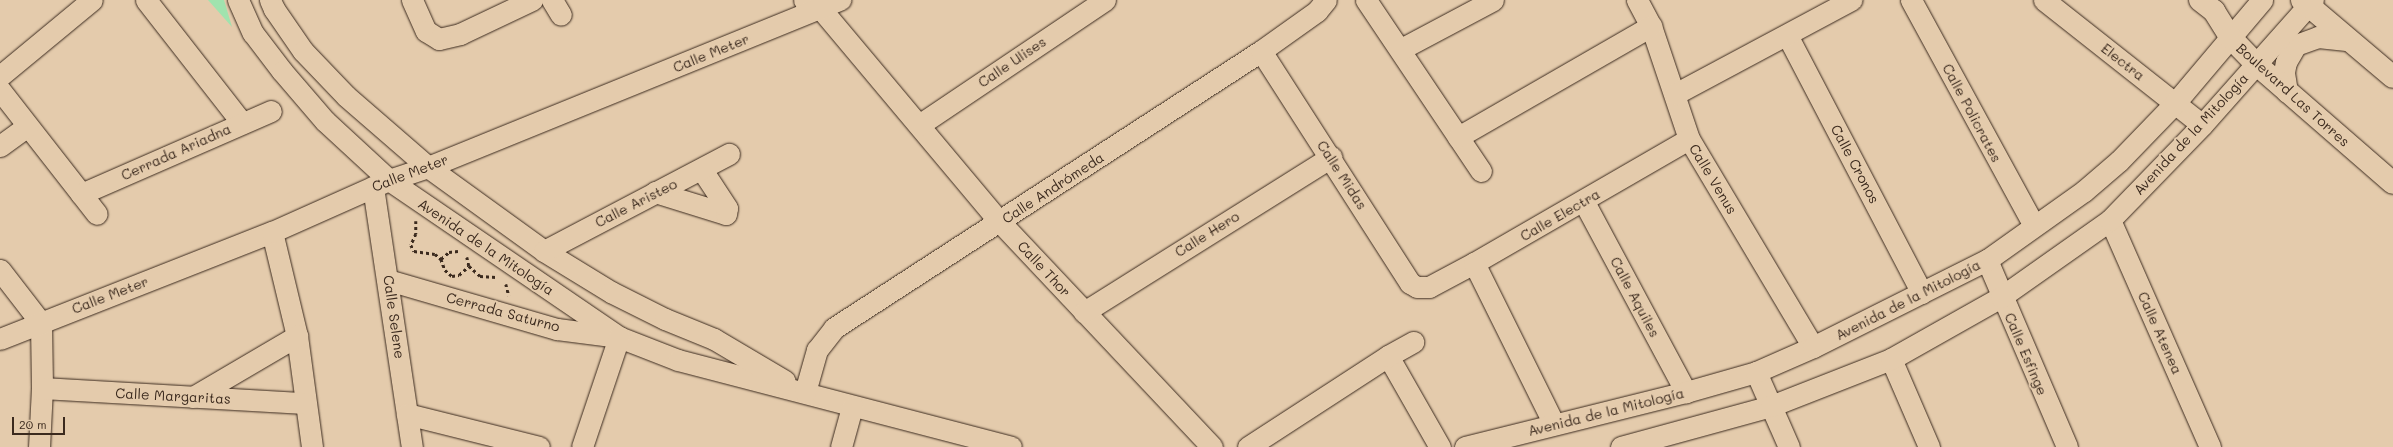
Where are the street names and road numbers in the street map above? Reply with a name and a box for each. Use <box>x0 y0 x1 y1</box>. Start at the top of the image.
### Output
street label: Calle Meter <box>671 30 751 76</box>
street label: Calle Ulises <box>975 33 1049 91</box>
street label: Electra <box>2098 40 2148 84</box>
street label: Boulevard Las Torres <box>2233 40 2353 150</box>
street label: Calle Policrates <box>1939 61 2005 165</box>
street label: Avenida de la Mitología <box>2130 70 2252 198</box>
street label: Cerrada Ariadna <box>118 120 234 184</box>
street label: Calle Cronos <box>1827 122 1883 206</box>
street label: Calle Midas <box>1314 137 1370 213</box>
street label: Calle Venus <box>1686 141 1740 217</box>
street label: Calle Andrómeda <box>999 149 1107 227</box>
street label: Calle Meter <box>369 151 451 195</box>
street label: Calle Aristeo <box>592 175 680 231</box>
street label: Calle Electra <box>1517 185 1603 245</box>
street label: Avenida de la Mitología <box>415 195 557 299</box>
street label: Calle Hero <box>1172 208 1242 260</box>
street label: Calle Thor <box>1014 238 1074 300</box>
street label: Calle Aquiles <box>1607 254 1663 340</box>
street label: Avenida de la Mitología <box>1833 256 1983 344</box>
street label: Calle Meter <box>69 273 151 317</box>
street label: Calle Selene <box>380 274 408 360</box>
street label: Cerrada Saturno <box>444 289 562 335</box>
street label: Calle Atenea <box>2134 289 2186 377</box>
street label: Calle Esfinge <box>2001 310 2051 398</box>
street label: Avenida de la Mitología <box>1526 384 1686 440</box>
street label: Calle Margaritas <box>115 385 231 407</box>

